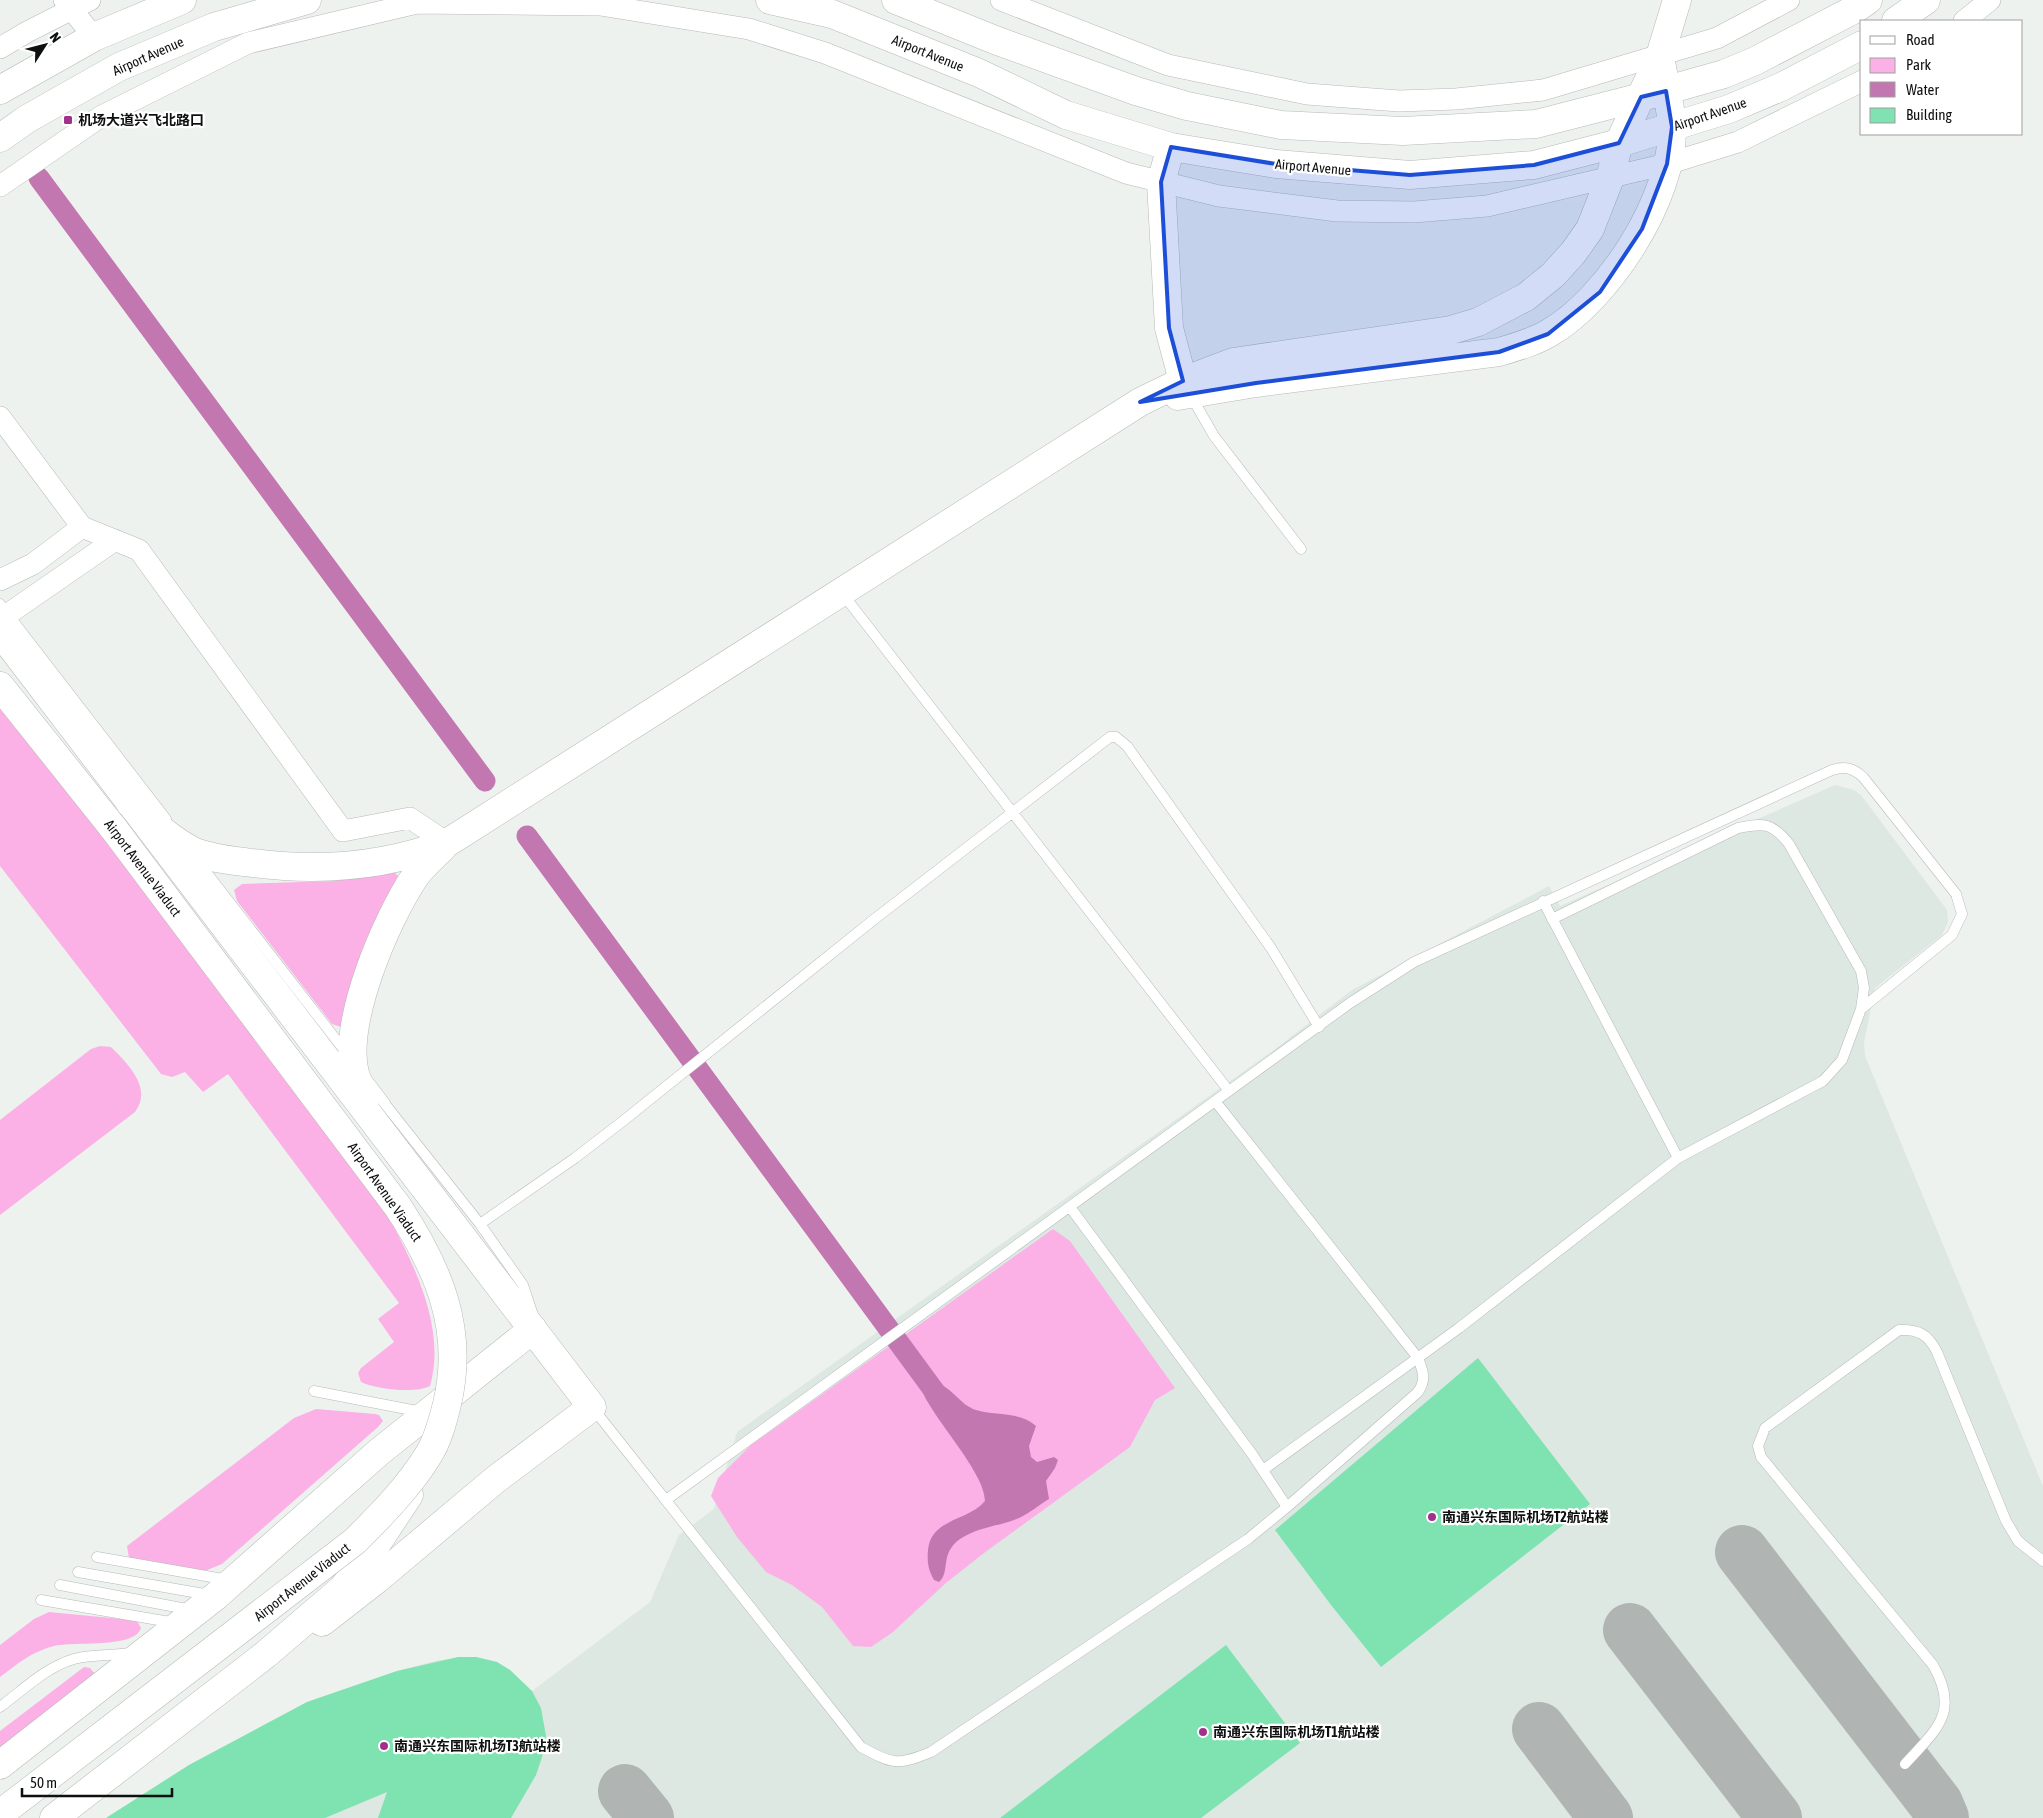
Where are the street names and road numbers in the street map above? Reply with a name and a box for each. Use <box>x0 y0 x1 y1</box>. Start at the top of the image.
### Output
street label: Airport Avenue <box>890 31 966 75</box>
street label: Airport Avenue <box>110 33 186 79</box>
street label: Airport Avenue <box>1671 94 1749 134</box>
street label: Airport Avenue <box>1274 156 1352 178</box>
street label: Airport Avenue Viaduct <box>101 816 185 920</box>
street label: Airport Avenue Viaduct <box>345 1139 425 1245</box>
street label: Airport Avenue Viaduct <box>251 1540 353 1624</box>

